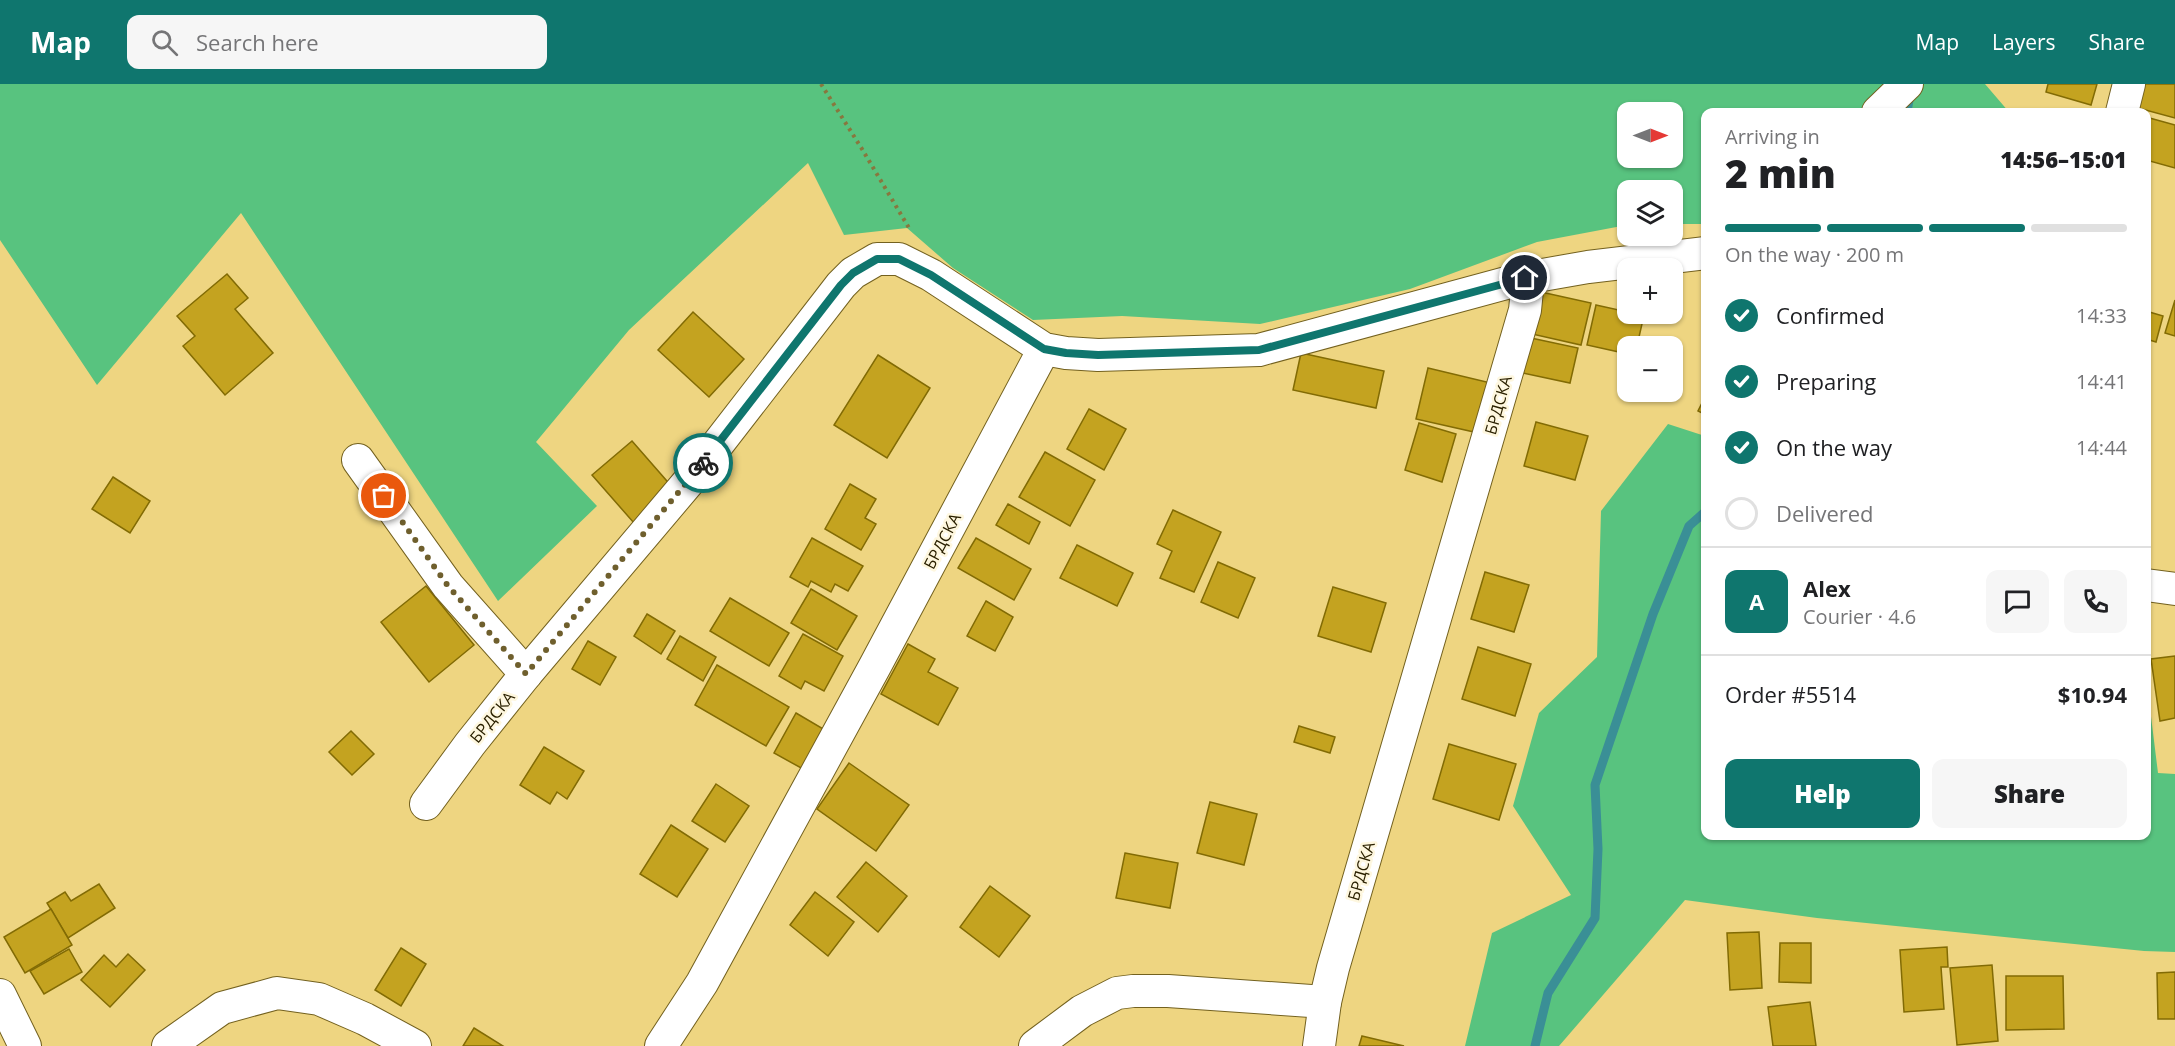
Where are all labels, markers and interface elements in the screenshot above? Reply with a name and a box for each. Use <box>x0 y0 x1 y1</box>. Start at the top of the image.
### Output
search box <box>127 15 547 69</box>
text: Map <box>30 23 91 61</box>
icon: search <box>148 26 181 59</box>
text: Search here <box>196 27 319 57</box>
text: Map <box>1916 28 1959 56</box>
text: Layers <box>1992 28 2056 56</box>
text: Share <box>2089 28 2145 56</box>
north arrow <box>1617 102 1683 168</box>
map controls <box>1617 102 1683 402</box>
text: Arriving in <box>1725 123 1820 150</box>
text: 14:56–15:01 <box>2000 144 2127 174</box>
text: 2 min <box>1725 146 1836 199</box>
button: layers <box>1617 180 1683 246</box>
text: On the way · 200 m <box>1725 241 1904 268</box>
pin <box>1499 252 1550 303</box>
button: + <box>1617 258 1683 324</box>
icon: home <box>1508 261 1541 294</box>
icon: check <box>1725 299 1758 332</box>
text: Confirmed <box>1776 300 1885 330</box>
text: 14:33 <box>2076 302 2127 329</box>
button: − <box>1617 336 1683 402</box>
icon: check <box>1725 365 1758 398</box>
text: Preparing <box>1776 366 1876 396</box>
text: 14:41 <box>2076 368 2127 395</box>
street label: БРДСКА <box>1479 372 1517 437</box>
icon: check <box>1725 431 1758 464</box>
text: On the way <box>1776 432 1892 462</box>
courier <box>673 433 733 493</box>
text: 14:44 <box>2076 434 2127 461</box>
icon: bike <box>687 447 720 480</box>
pin <box>358 470 409 521</box>
icon: bag <box>367 479 400 512</box>
text: Delivered <box>1776 498 1874 528</box>
street label: БРДСКА <box>918 508 966 573</box>
button: chat <box>1986 570 2049 633</box>
button: phone <box>2064 570 2127 633</box>
text: Alex <box>1803 573 1851 603</box>
text: A <box>1749 586 1764 616</box>
text: Courier · 4.6 <box>1803 603 1916 630</box>
text: Order #5514 <box>1725 679 1856 709</box>
text: $10.94 <box>2058 679 2127 709</box>
street label: БРДСКА <box>464 686 520 747</box>
button: Help <box>1725 759 1920 828</box>
button: Share <box>1932 759 2127 828</box>
street label: БРДСКА <box>1342 838 1380 903</box>

